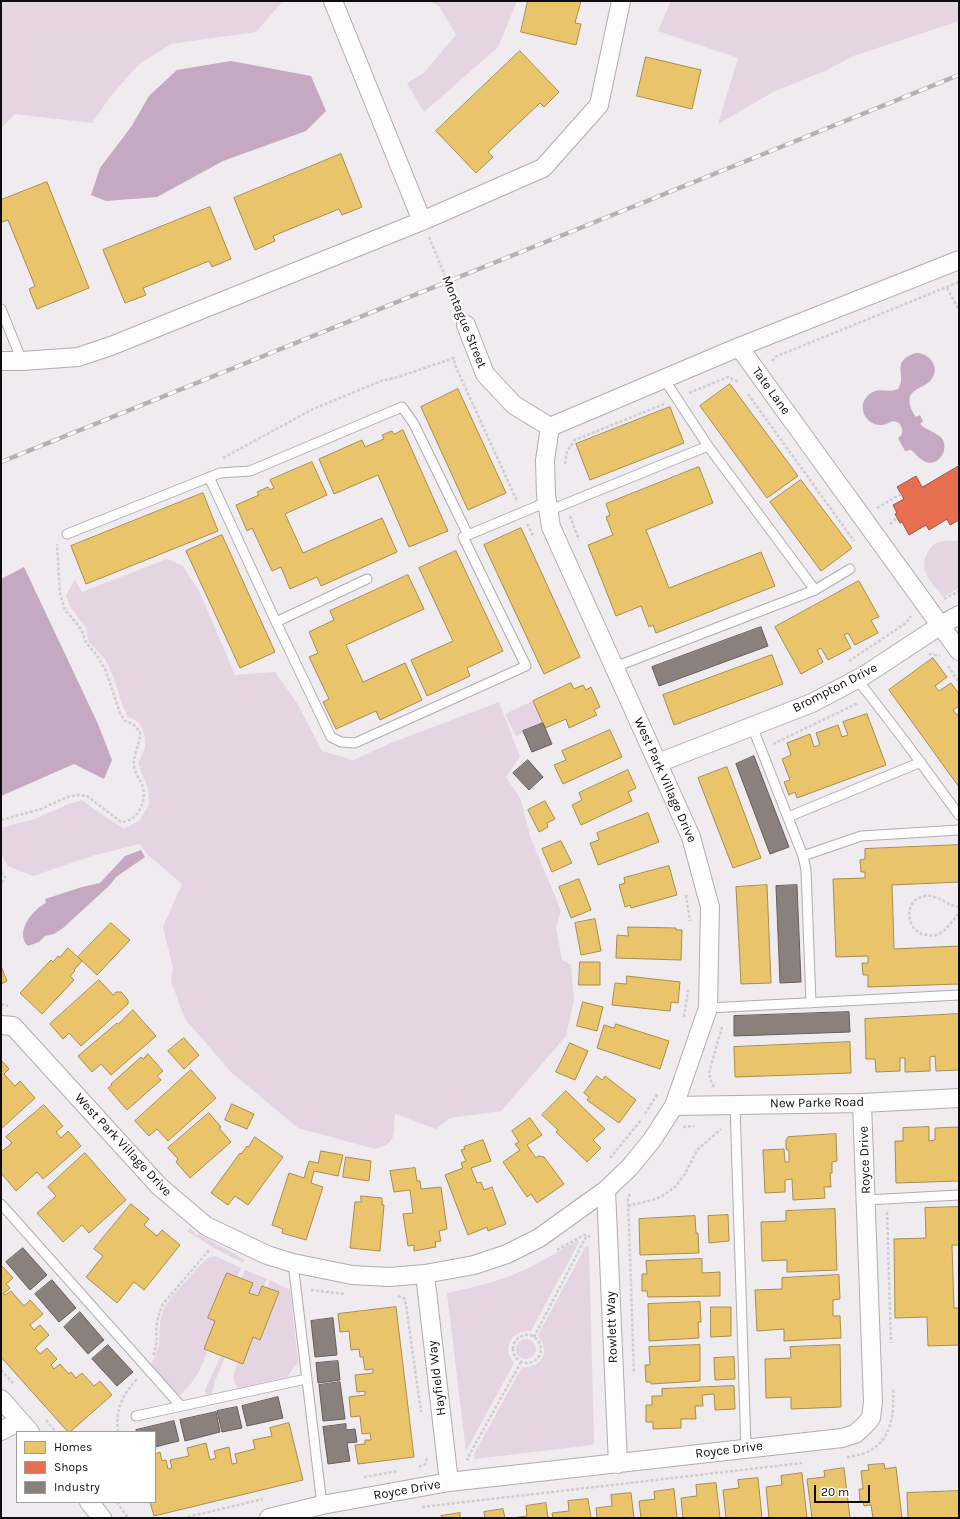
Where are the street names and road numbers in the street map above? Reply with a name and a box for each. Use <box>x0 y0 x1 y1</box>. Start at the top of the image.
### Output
street label: Montague Street <box>438 273 490 371</box>
street label: Tate Lane <box>749 364 793 418</box>
street label: Brompton Drive <box>790 660 880 716</box>
street label: West Park Village Drive <box>630 715 700 845</box>
street label: West Park Village Drive <box>71 1090 175 1200</box>
street label: New Parke Road <box>770 1094 864 1112</box>
street label: Royce Drive <box>856 1126 874 1194</box>
street label: Rowlett Way <box>603 1291 621 1363</box>
street label: Hayfield Way <box>425 1339 449 1417</box>
street label: Royce Drive <box>694 1438 764 1462</box>
street label: Royce Drive <box>372 1476 442 1504</box>

